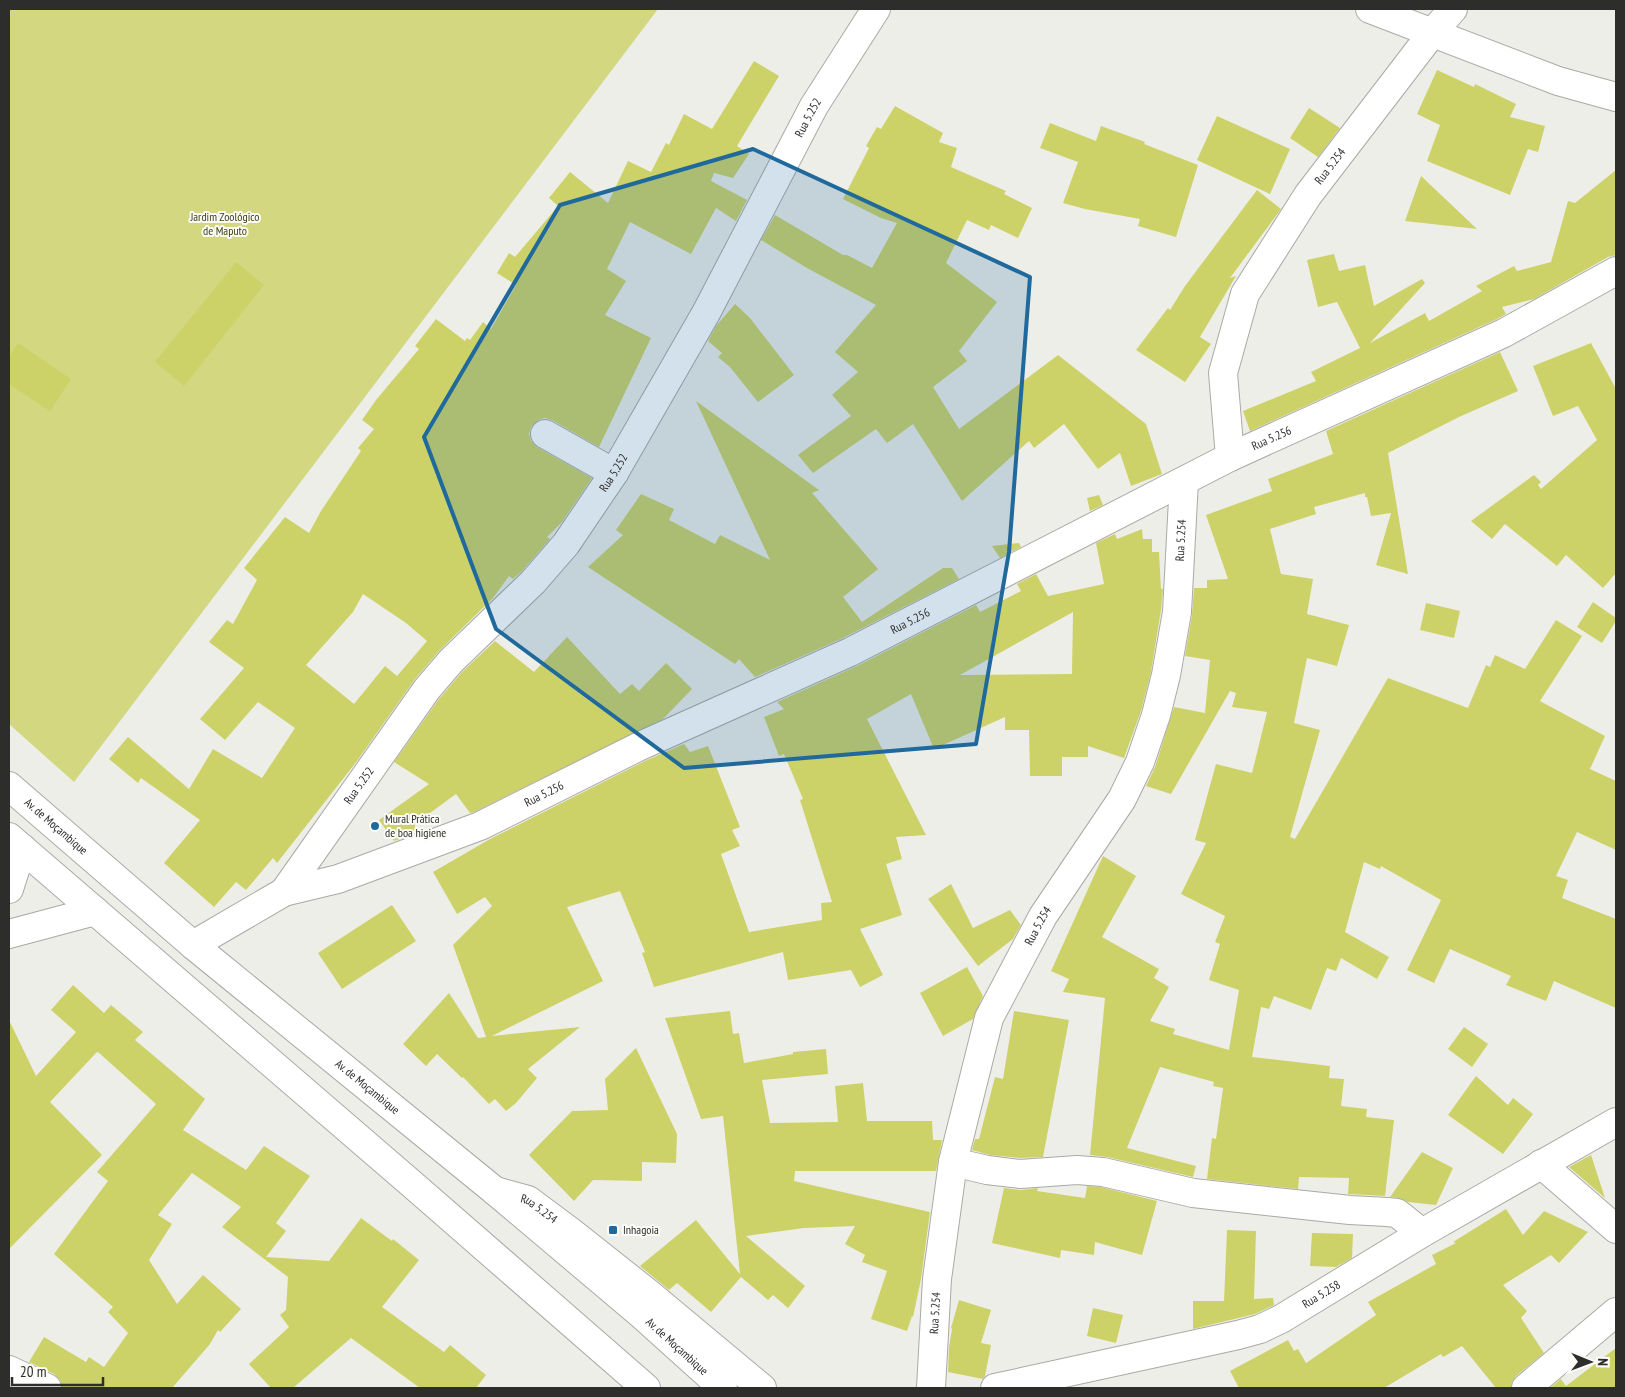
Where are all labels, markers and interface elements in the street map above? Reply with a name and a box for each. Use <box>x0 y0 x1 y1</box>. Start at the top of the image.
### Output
street label: Rua 5.252 <box>791 95 824 140</box>
street label: Rua 5.254 <box>1311 144 1349 187</box>
park label: Jardim Zoológico de Maputo <box>189 209 260 238</box>
street label: Rua 5.256 <box>1249 422 1294 453</box>
street label: Rua 5.252 <box>596 451 631 494</box>
street label: Rua 5.254 <box>1172 518 1189 562</box>
street label: Rua 5.256 <box>888 604 932 637</box>
street label: Rua 5.252 <box>340 764 377 807</box>
street label: Rua 5.256 <box>522 777 566 810</box>
street label: Av. de Moçambique <box>22 795 91 858</box>
place label: Mural Prática de boa higiene <box>385 811 446 840</box>
marker: Mural Prática de boa higiene <box>369 820 381 832</box>
street label: Rua 5.254 <box>1021 903 1055 948</box>
street label: Av. de Moçambique <box>332 1056 403 1117</box>
street label: Rua 5.254 <box>519 1190 561 1227</box>
place label: Inhagoia <box>623 1222 659 1237</box>
marker: Inhagoia <box>607 1224 619 1236</box>
street label: Rua 5.258 <box>1299 1277 1343 1311</box>
street label: Rua 5.254 <box>926 1291 943 1335</box>
street label: Av. de Moçambique <box>643 1314 712 1378</box>
north arrow <box>1565 1337 1615 1387</box>
scale bar <box>12 1354 104 1386</box>
text: N <box>1594 1358 1612 1366</box>
text: 20 m <box>20 1362 46 1381</box>

